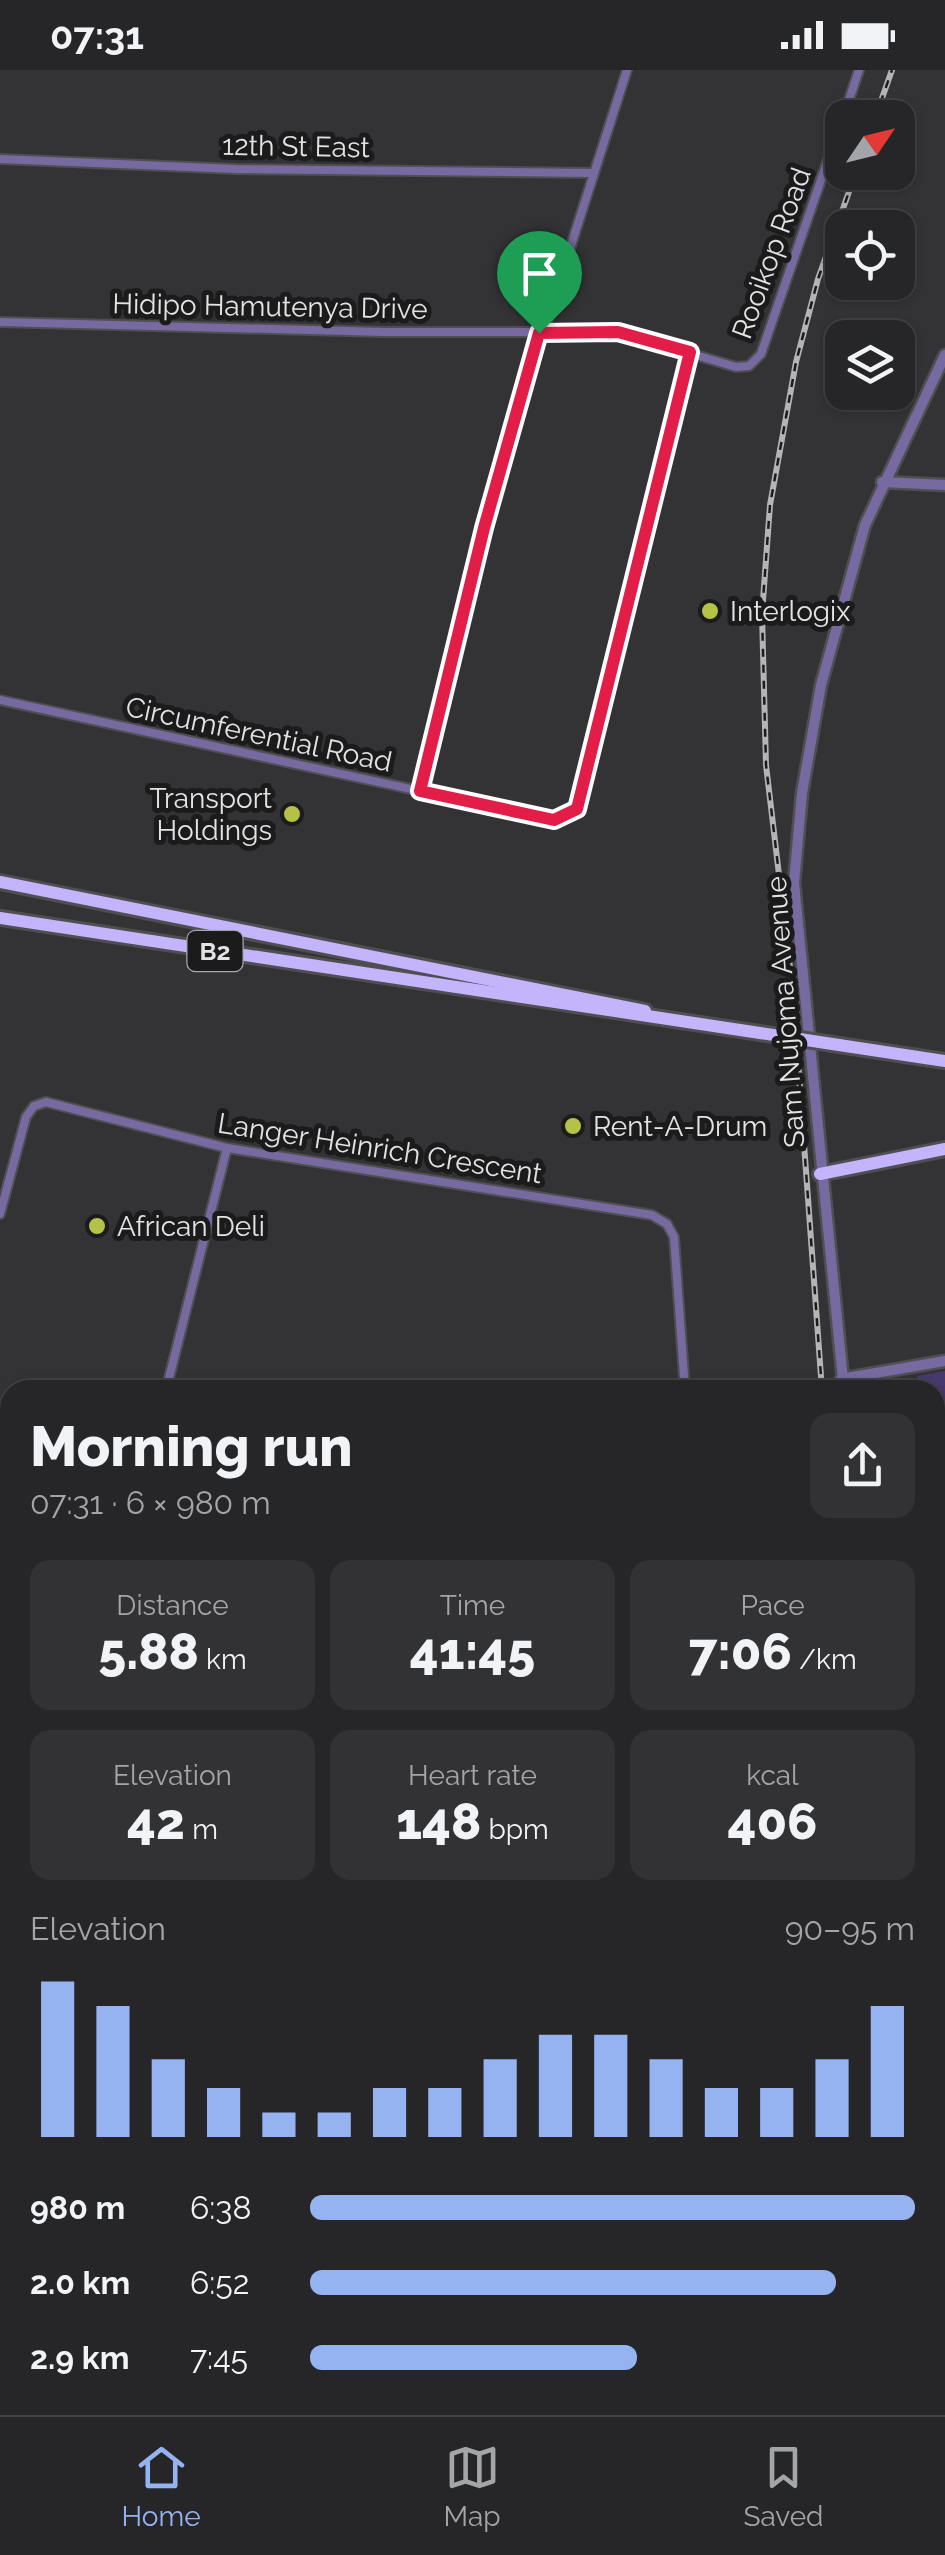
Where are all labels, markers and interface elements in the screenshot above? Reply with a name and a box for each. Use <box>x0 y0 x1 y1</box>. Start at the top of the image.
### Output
text: 07:31 <box>50 13 144 58</box>
north arrow <box>825 100 915 190</box>
map controls <box>825 100 915 410</box>
street label: 12th St East <box>222 129 371 164</box>
street label: Rooikop Road <box>725 163 818 343</box>
button: locate <box>825 210 915 300</box>
pin <box>497 231 582 334</box>
icon: arrive <box>512 246 567 301</box>
street label: Hidipo Hamutenya Drive <box>112 287 428 326</box>
button: layers <box>825 320 915 410</box>
place label: Interlogix <box>730 595 850 628</box>
marker: Interlogix <box>699 600 721 622</box>
street label: Circumferential Road <box>123 690 395 779</box>
place label: Transport Holdings <box>149 782 273 847</box>
marker: Transport Holdings <box>281 803 303 825</box>
street label: Sam Nujoma Avenue <box>760 875 811 1149</box>
road number: B2 <box>188 931 242 971</box>
street label: Langer Heinrich Crescent <box>215 1107 545 1191</box>
place label: Rent-A-Drum <box>593 1110 767 1143</box>
marker: Rent-A-Drum <box>562 1115 584 1137</box>
place label: African Deli <box>117 1210 265 1243</box>
marker: African Deli <box>86 1215 108 1237</box>
button: share <box>810 1413 915 1518</box>
text: Morning run <box>30 1414 353 1479</box>
text: 07:31 · 6 × 980 m <box>30 1484 271 1521</box>
text: Distance <box>116 1589 229 1622</box>
text: Time <box>440 1589 505 1622</box>
text: Pace <box>740 1589 805 1622</box>
text: 5.88 <box>98 1622 199 1681</box>
text: 41:45 <box>410 1622 535 1681</box>
text: 7:06 <box>688 1622 792 1681</box>
text: km <box>199 1643 247 1676</box>
text: /km <box>792 1643 857 1676</box>
text: Elevation <box>113 1759 232 1792</box>
text: Heart rate <box>408 1759 537 1792</box>
text: kcal <box>746 1759 799 1792</box>
text: 42 <box>127 1792 185 1851</box>
text: 148 <box>396 1792 481 1851</box>
text: 406 <box>728 1792 818 1851</box>
text: m <box>185 1813 218 1846</box>
text: bpm <box>481 1813 549 1846</box>
text: Elevation <box>30 1910 166 1947</box>
text: 90–95 m <box>785 1910 915 1947</box>
text: 980 m <box>30 2189 125 2226</box>
text: 6:38 <box>190 2189 251 2226</box>
text: 2.0 km <box>30 2264 130 2301</box>
text: 6:52 <box>190 2264 249 2301</box>
text: 2.9 km <box>30 2339 129 2376</box>
text: 7:45 <box>190 2339 248 2376</box>
tab: Home <box>121 2440 201 2533</box>
tab: Map <box>444 2440 501 2533</box>
tab: Saved <box>743 2440 824 2533</box>

